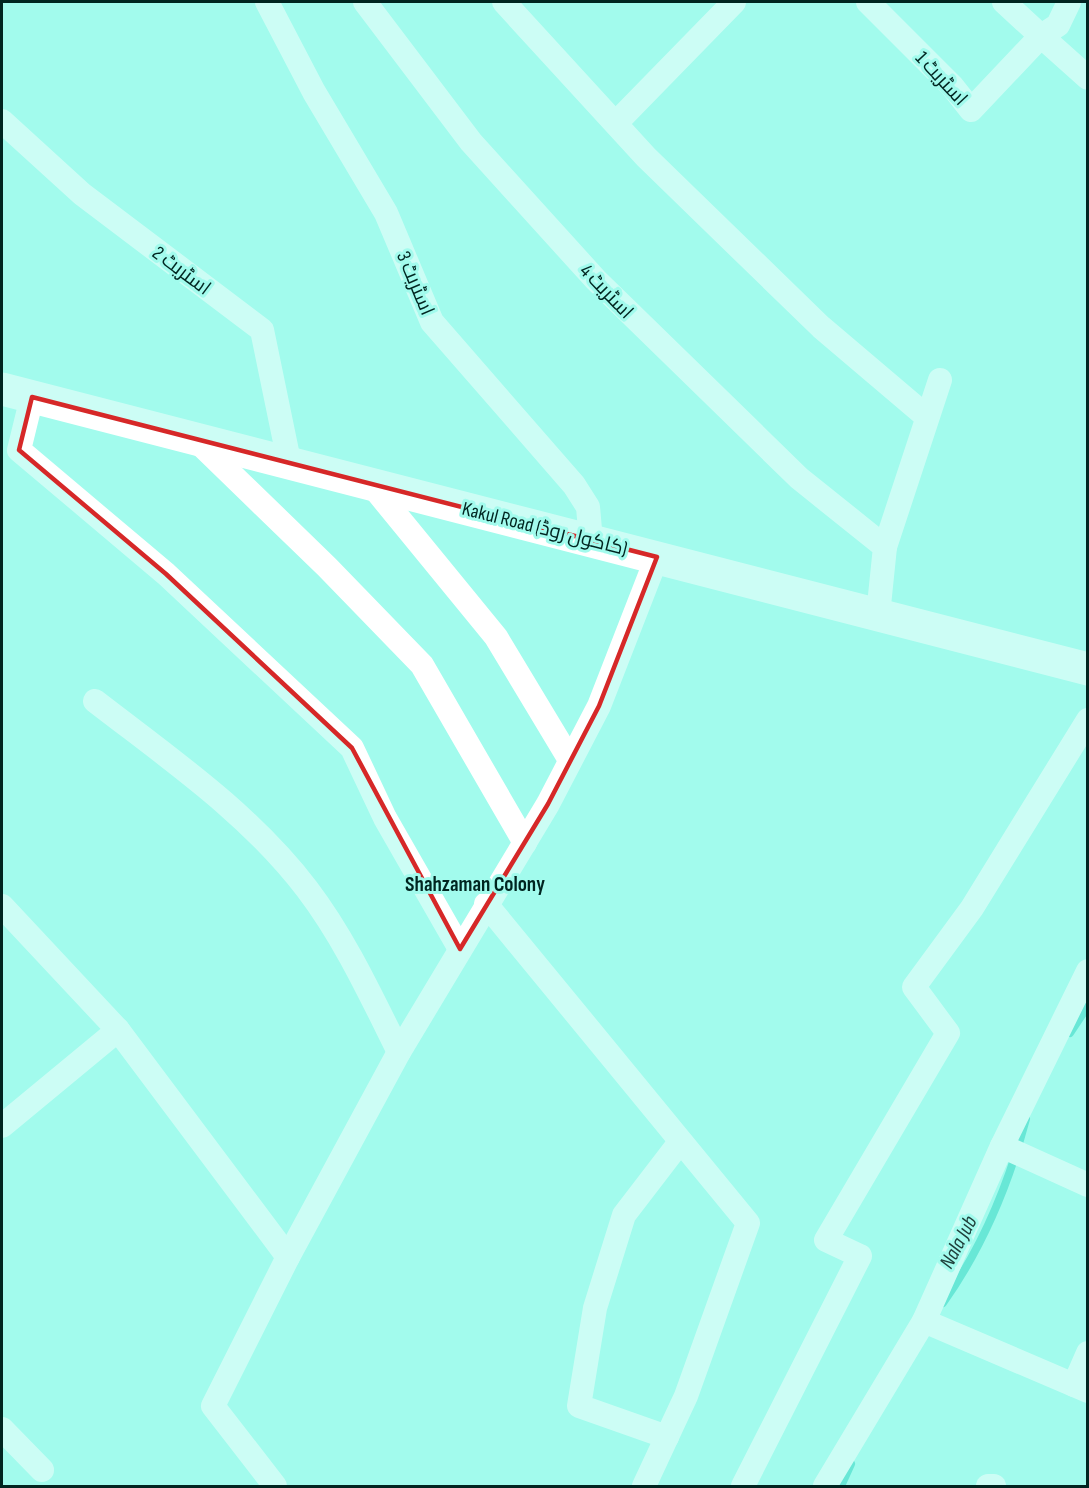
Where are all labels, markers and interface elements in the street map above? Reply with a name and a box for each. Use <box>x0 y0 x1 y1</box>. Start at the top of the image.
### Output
street label: اسٹریٹ 1 <box>910 46 972 111</box>
street label: اسٹریٹ 2 <box>147 241 215 301</box>
street label: اسٹریٹ 3 <box>391 248 439 319</box>
street label: اسٹریٹ 4 <box>574 259 638 324</box>
street label: Kakul Road (کاکول روڈ) <box>460 497 630 561</box>
district label: Shahzaman Colony <box>405 872 545 897</box>
water label: Nala Jub <box>934 1211 983 1273</box>

